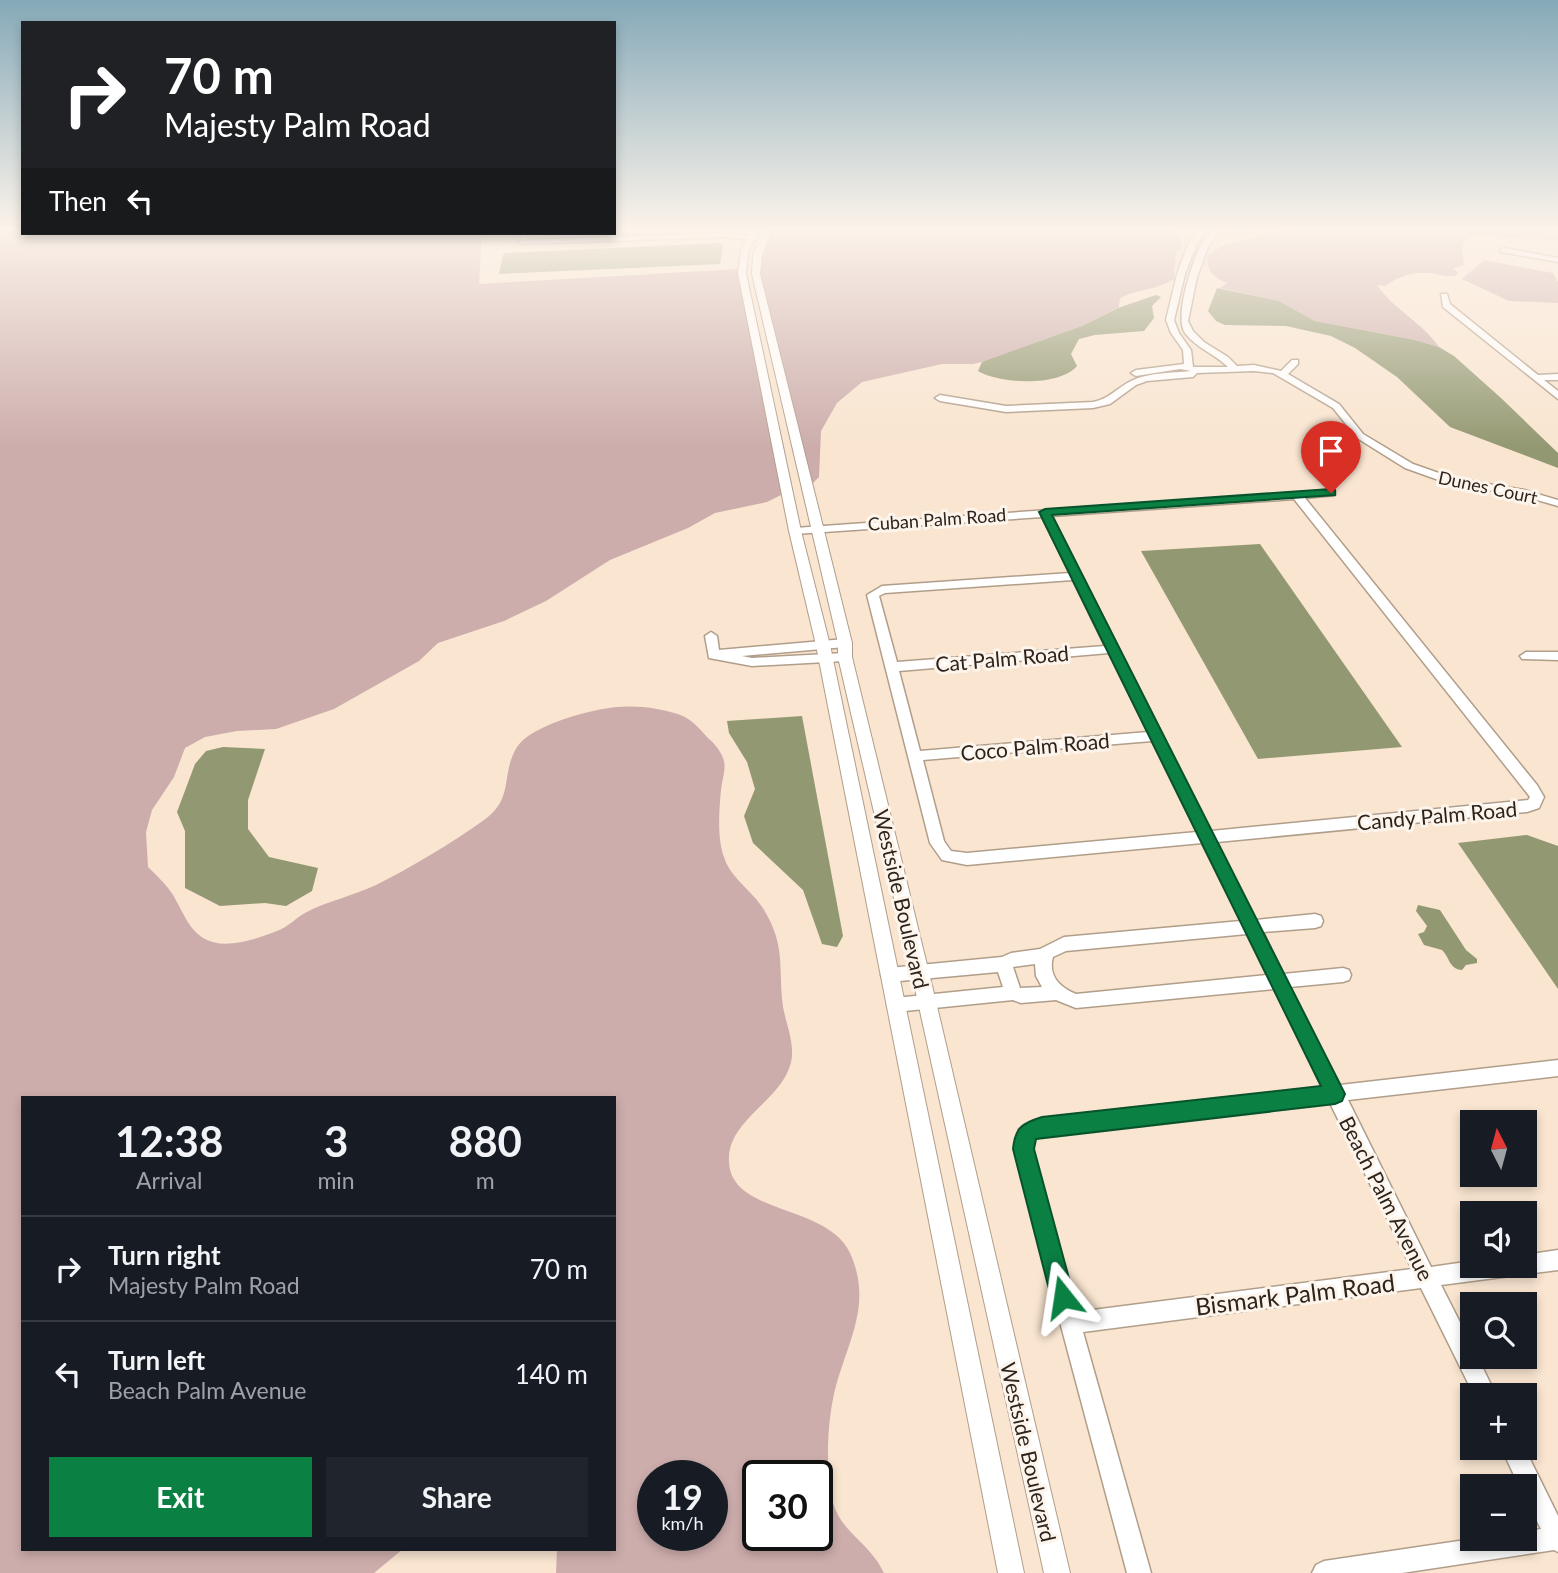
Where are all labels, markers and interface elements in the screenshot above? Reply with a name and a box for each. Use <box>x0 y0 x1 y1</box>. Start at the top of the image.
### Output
text: 70 m <box>164 46 274 104</box>
icon: right <box>49 49 140 140</box>
text: Majesty Palm Road <box>164 105 431 144</box>
icon: left <box>121 182 159 220</box>
text: Then <box>49 185 107 217</box>
pin <box>1301 421 1361 493</box>
icon: arrive <box>1312 432 1350 470</box>
street label: Dunes Court <box>1436 466 1540 508</box>
street label: Cuban Palm Road <box>867 503 1007 535</box>
street label: Cat Palm Road <box>934 640 1070 676</box>
street label: Coco Palm Road <box>959 727 1111 765</box>
street label: Candy Palm Road <box>1356 796 1518 834</box>
street label: Westside Boulevard <box>869 807 935 991</box>
north arrow <box>1460 1110 1536 1186</box>
map controls <box>1460 1110 1537 1551</box>
street label: Beach Palm Avenue <box>1335 1112 1439 1284</box>
text: 12:38 <box>115 1116 223 1166</box>
text: 3 <box>324 1116 348 1166</box>
text: 880 <box>449 1116 522 1166</box>
text: Arrival <box>136 1166 202 1194</box>
text: min <box>317 1166 355 1194</box>
text: m <box>476 1166 495 1194</box>
button: sound <box>1460 1201 1537 1278</box>
text: Turn right <box>108 1239 221 1271</box>
icon: right <box>49 1250 87 1288</box>
text: 70 m <box>530 1253 588 1285</box>
position arrow <box>1026 1260 1100 1334</box>
street label: Bismark Palm Road <box>1194 1267 1396 1321</box>
text: Majesty Palm Road <box>108 1271 300 1299</box>
button: search <box>1460 1292 1537 1369</box>
text: Turn left <box>108 1344 205 1376</box>
icon: left <box>49 1355 87 1393</box>
text: 140 m <box>515 1358 588 1390</box>
street label: Westside Boulevard <box>996 1360 1062 1544</box>
text: Beach Palm Avenue <box>108 1376 306 1404</box>
button: + <box>1460 1383 1537 1460</box>
button: Exit <box>49 1457 312 1537</box>
button: Share <box>326 1457 588 1537</box>
speed limit sign: 30 <box>742 1460 833 1551</box>
button: − <box>1460 1474 1537 1551</box>
text: 19 <box>662 1475 703 1517</box>
text: km/h <box>661 1512 704 1534</box>

